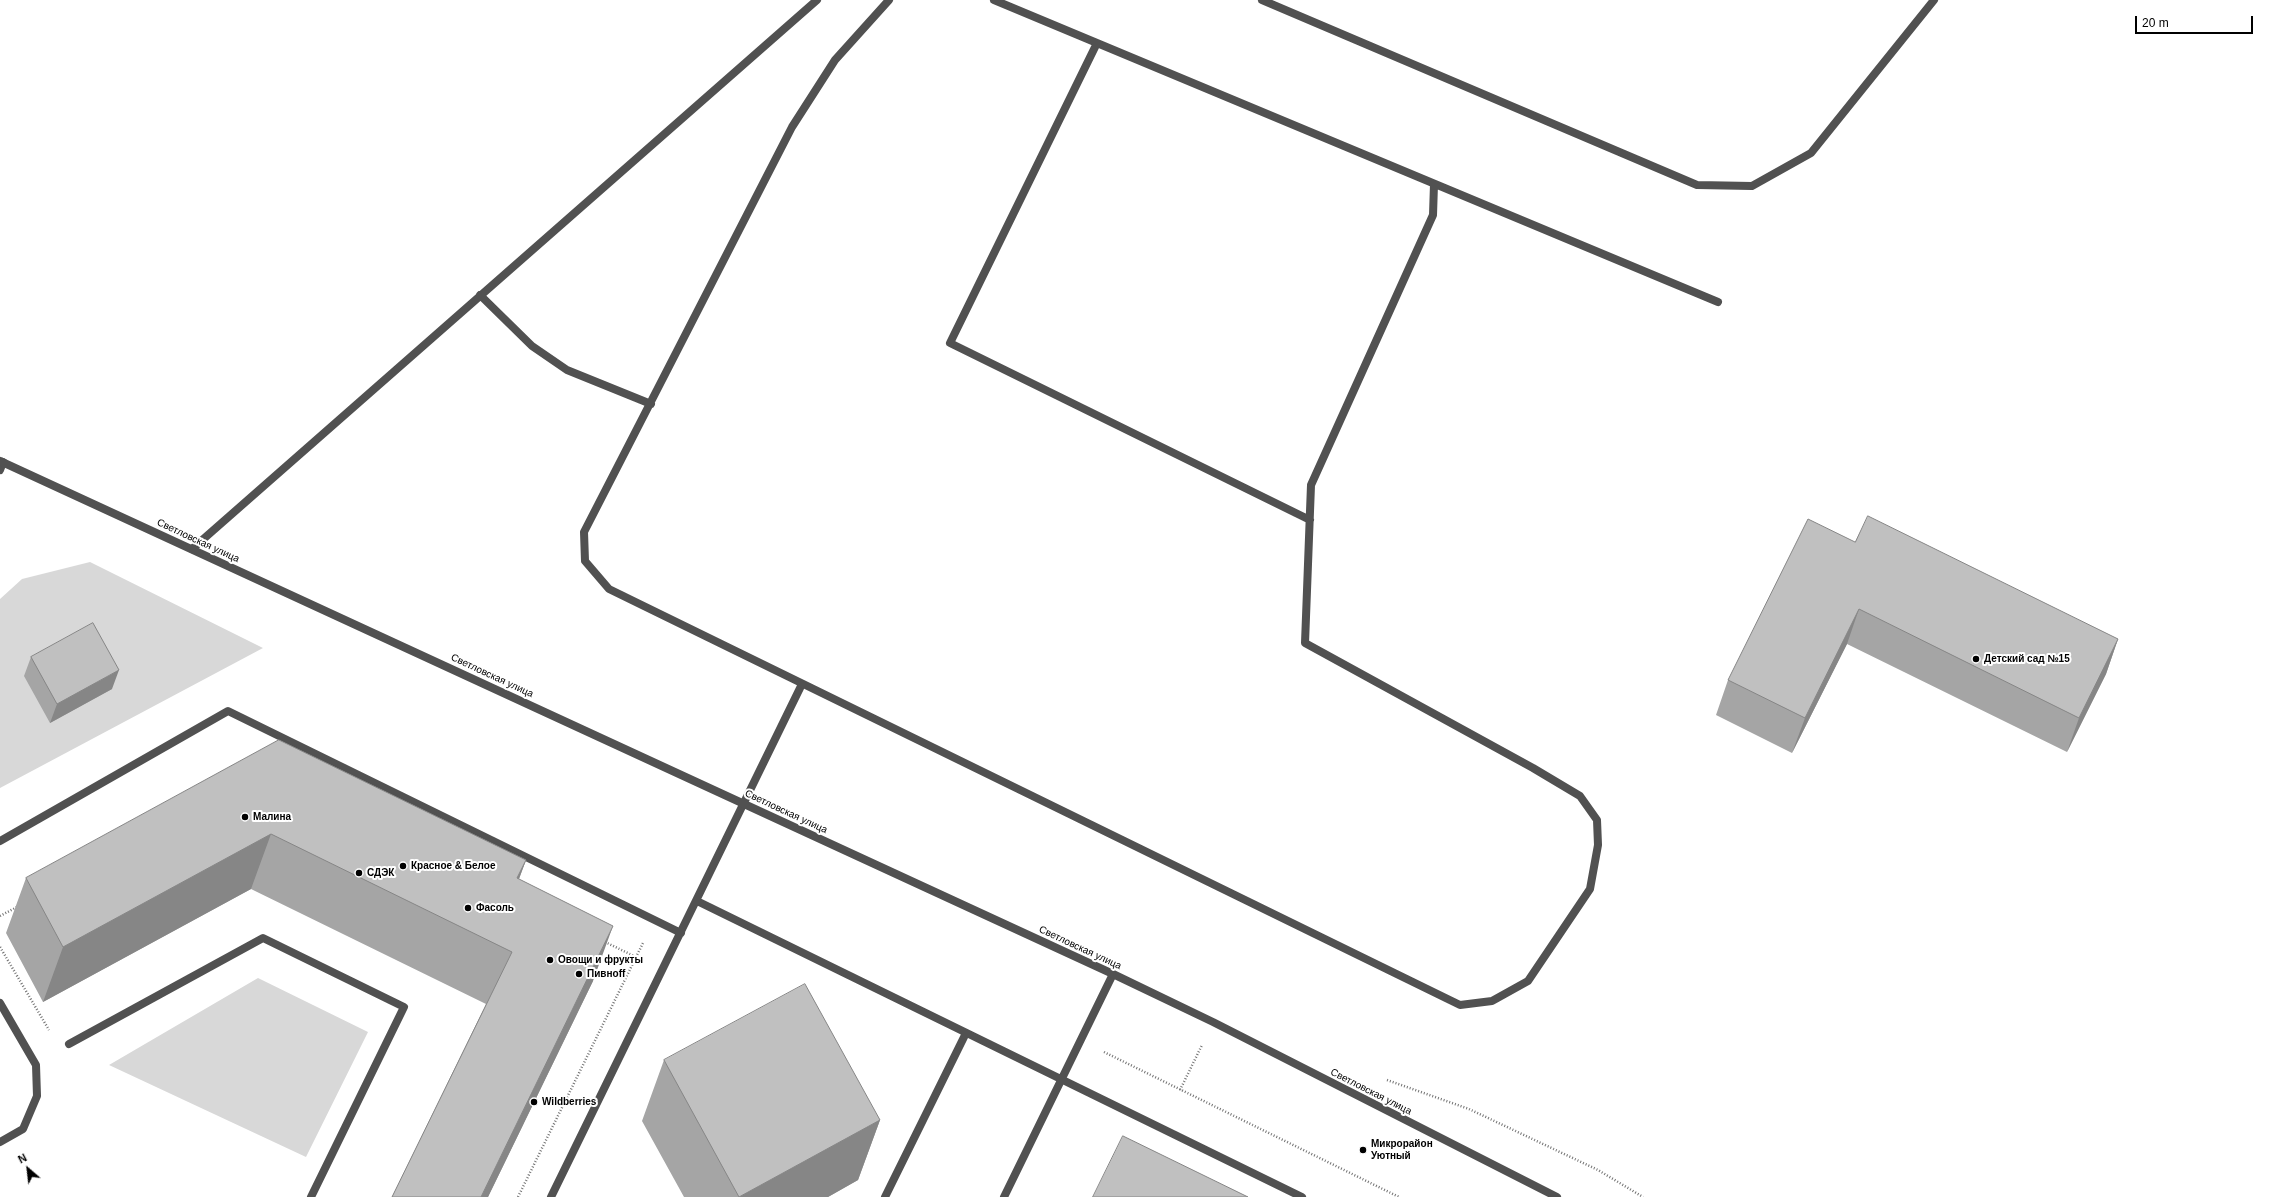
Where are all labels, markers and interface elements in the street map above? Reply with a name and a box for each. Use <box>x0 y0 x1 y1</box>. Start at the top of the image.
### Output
scale bar <box>2137 8 2255 34</box>
text: 20 m <box>2142 16 2169 30</box>
street label: Светловская улица <box>155 517 241 565</box>
street label: Светловская улица <box>449 652 535 700</box>
place label: Детский сад №15 <box>1984 653 2070 665</box>
marker: Детский сад №15 <box>1971 654 1981 664</box>
street label: Светловская улица <box>743 788 829 836</box>
place label: Малина <box>253 811 291 823</box>
marker: Малина <box>240 812 250 822</box>
place label: Красное & Белое <box>411 860 495 872</box>
marker: Красное & Белое <box>398 861 408 871</box>
place label: СДЭК <box>367 867 394 879</box>
marker: СДЭК <box>354 868 364 878</box>
place label: Фасоль <box>476 902 514 914</box>
marker: Фасоль <box>463 903 473 913</box>
street label: Светловская улица <box>1037 924 1123 972</box>
place label: Овощи и фрукты <box>558 954 643 966</box>
marker: Овощи и фрукты <box>545 955 555 965</box>
place label: Пивноff <box>587 968 625 980</box>
marker: Пивноff <box>574 969 584 979</box>
street label: Светловская улица <box>1328 1066 1414 1118</box>
place label: Wildberries <box>542 1096 596 1108</box>
marker: Wildberries <box>529 1097 539 1107</box>
place label: Микрорайон Уютный <box>1371 1138 1433 1162</box>
marker: Микрорайон Уютный <box>1358 1145 1368 1155</box>
north arrow <box>8 1149 48 1189</box>
text: N <box>16 1151 29 1166</box>

